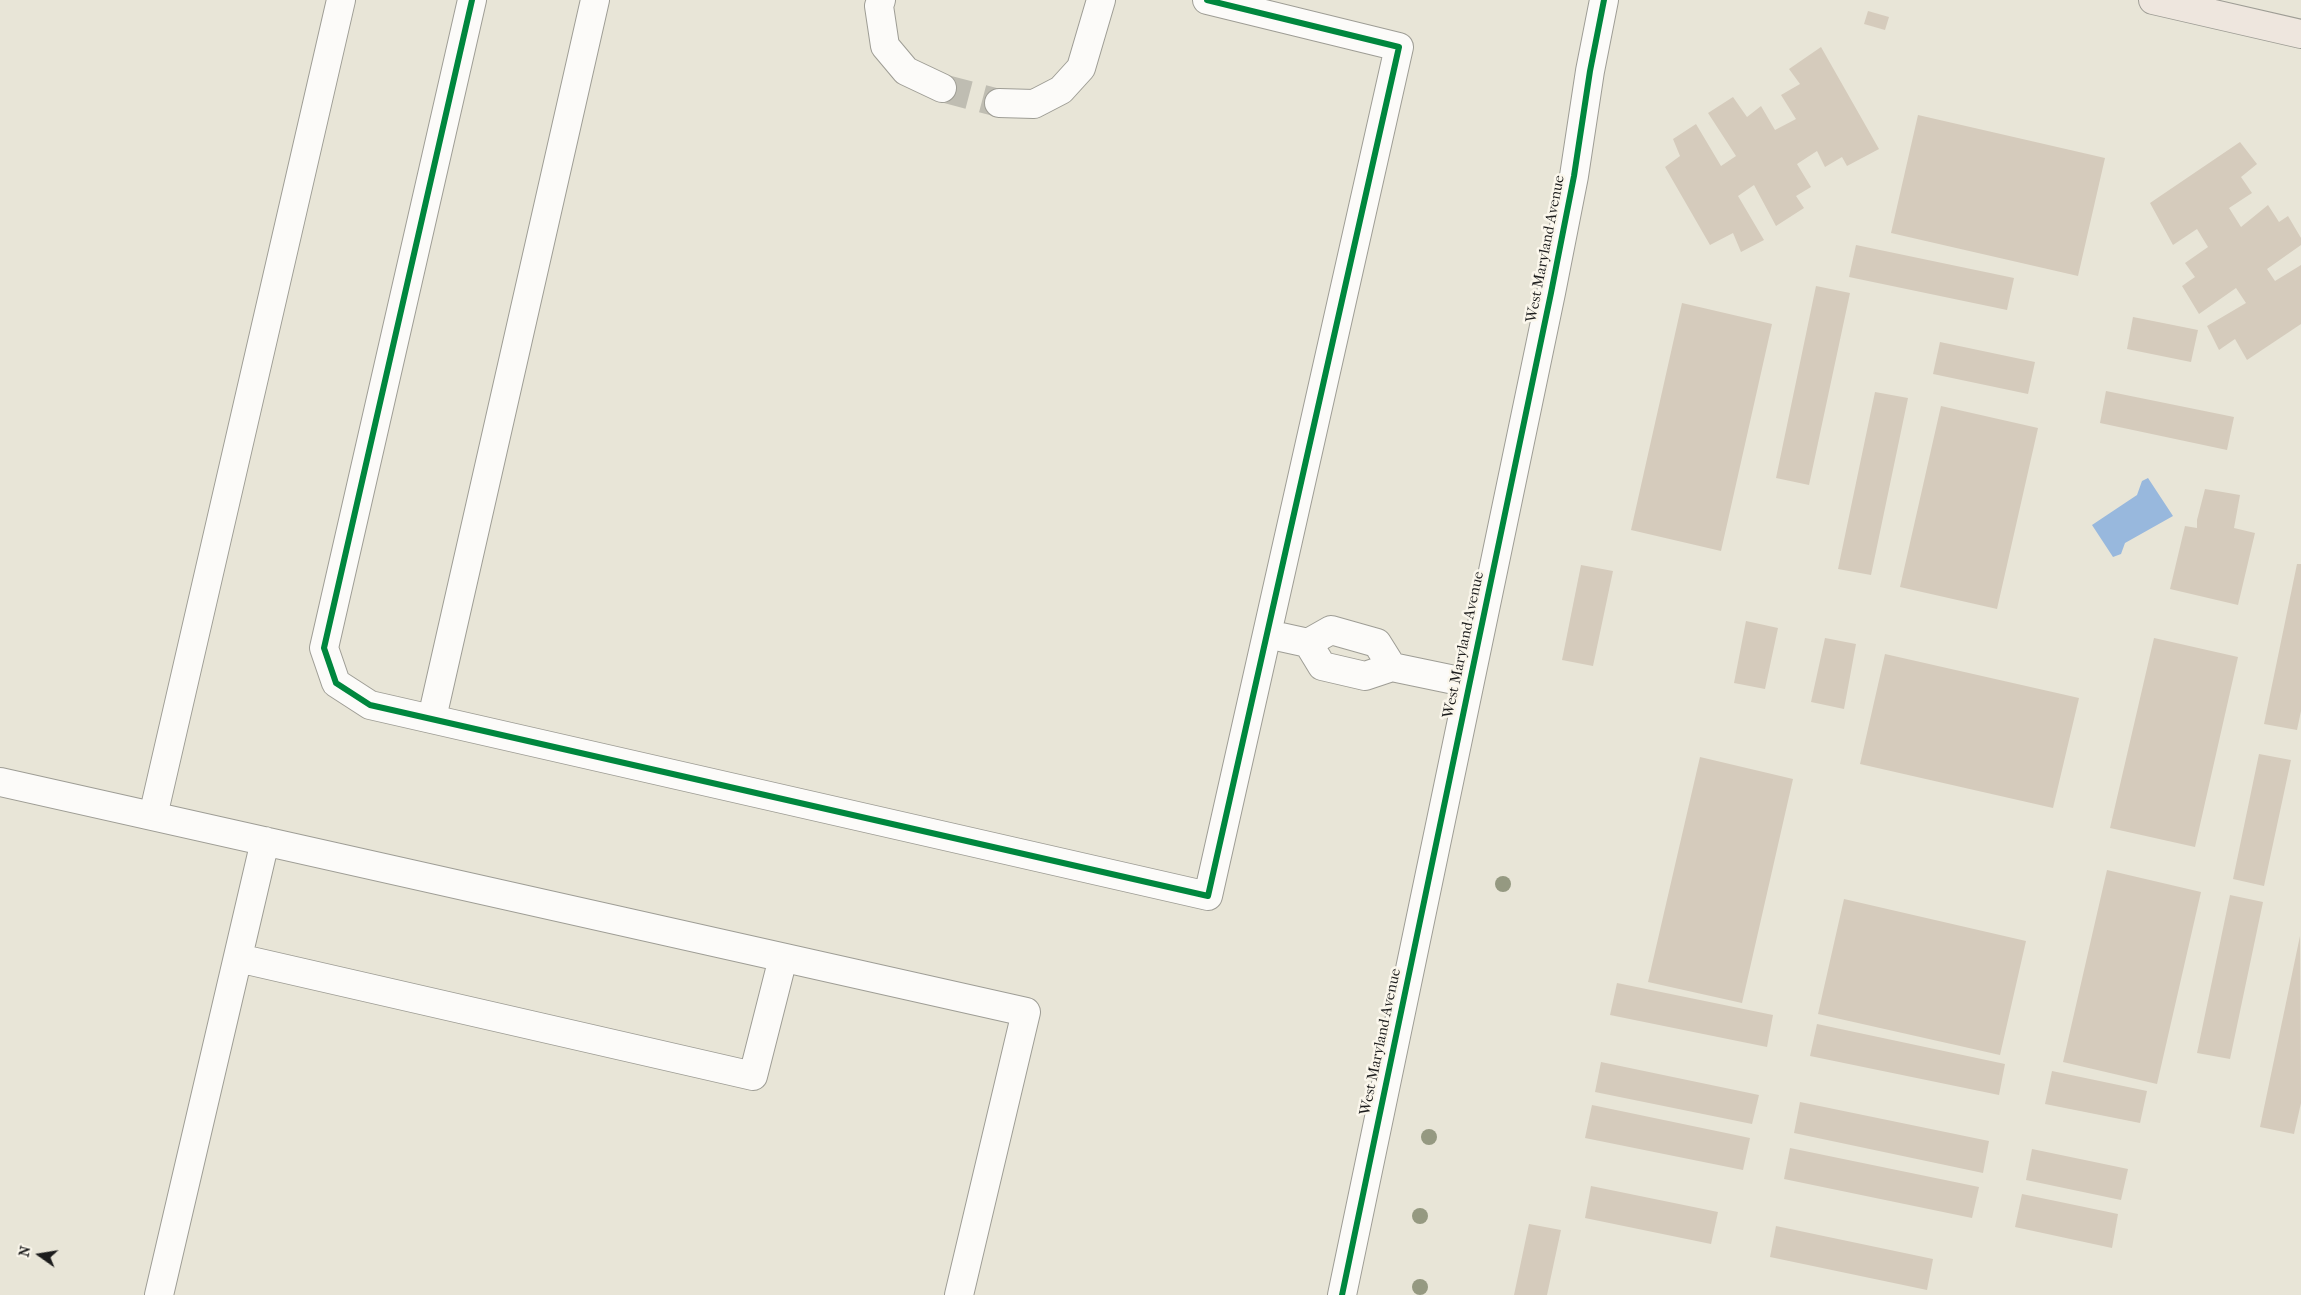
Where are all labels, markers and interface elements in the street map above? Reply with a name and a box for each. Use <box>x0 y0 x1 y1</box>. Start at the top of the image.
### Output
street label: West Maryland Avenue <box>1523 174 1569 324</box>
street label: West Maryland Avenue <box>1440 570 1488 720</box>
street label: West Maryland Avenue <box>1357 967 1405 1117</box>
north arrow <box>15 1230 65 1280</box>
text: N <box>15 1244 34 1259</box>

